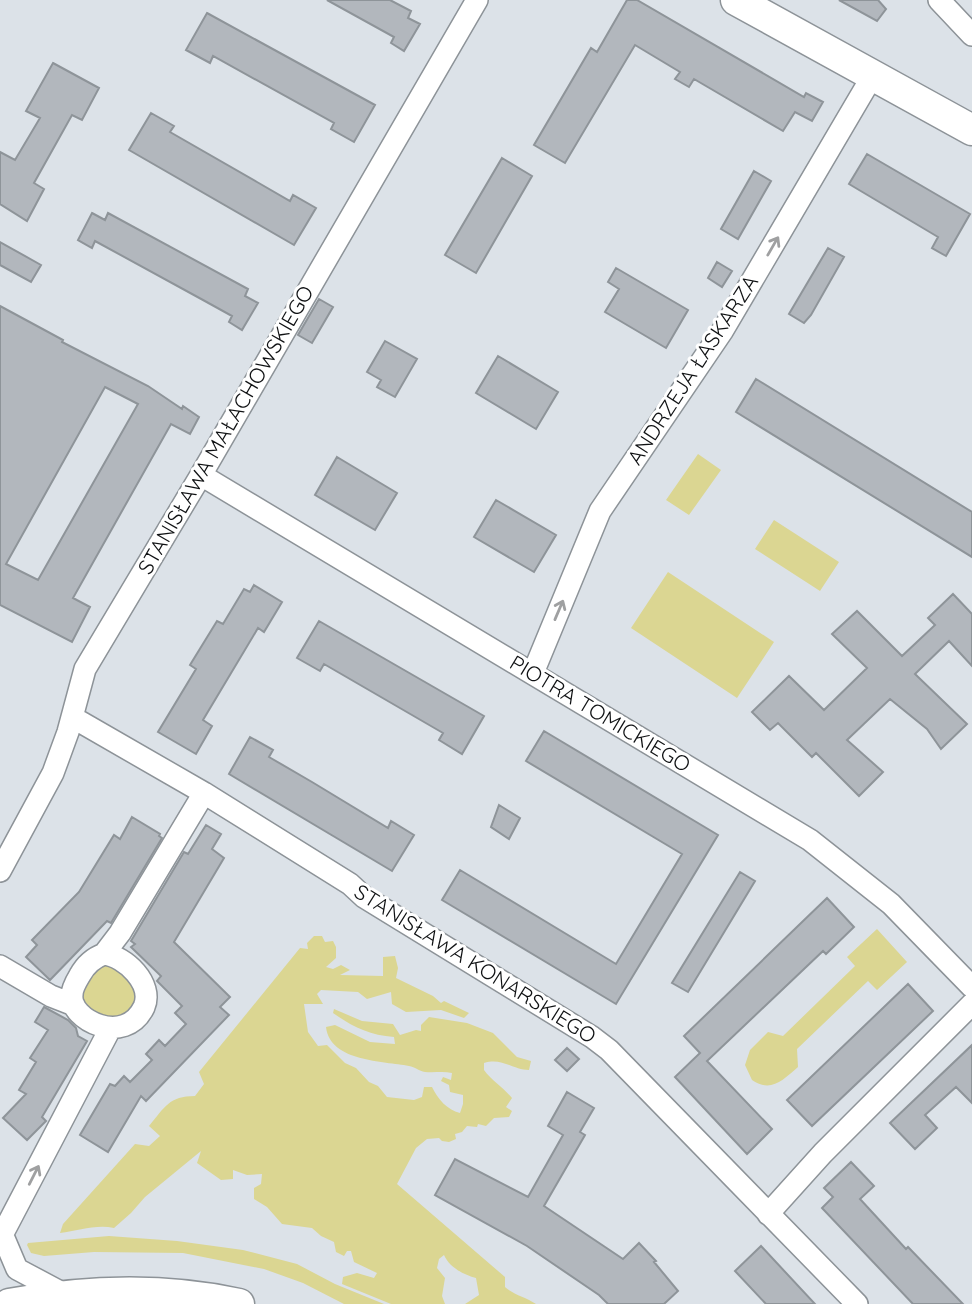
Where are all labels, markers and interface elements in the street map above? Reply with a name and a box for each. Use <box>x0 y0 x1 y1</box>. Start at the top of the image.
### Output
one-way arrow <box>766 237 780 257</box>
street label: ANDRZEJA ŁASKARZA <box>621 270 763 469</box>
street label: STANISŁAWA MAŁACHOWSKIEGO <box>132 280 319 579</box>
one-way arrow <box>553 600 566 621</box>
street label: PIOTRA TOMICKIEGO <box>505 649 696 777</box>
street label: STANISŁAWA KONARSKIEGO <box>350 878 601 1048</box>
one-way arrow <box>28 1165 41 1186</box>

